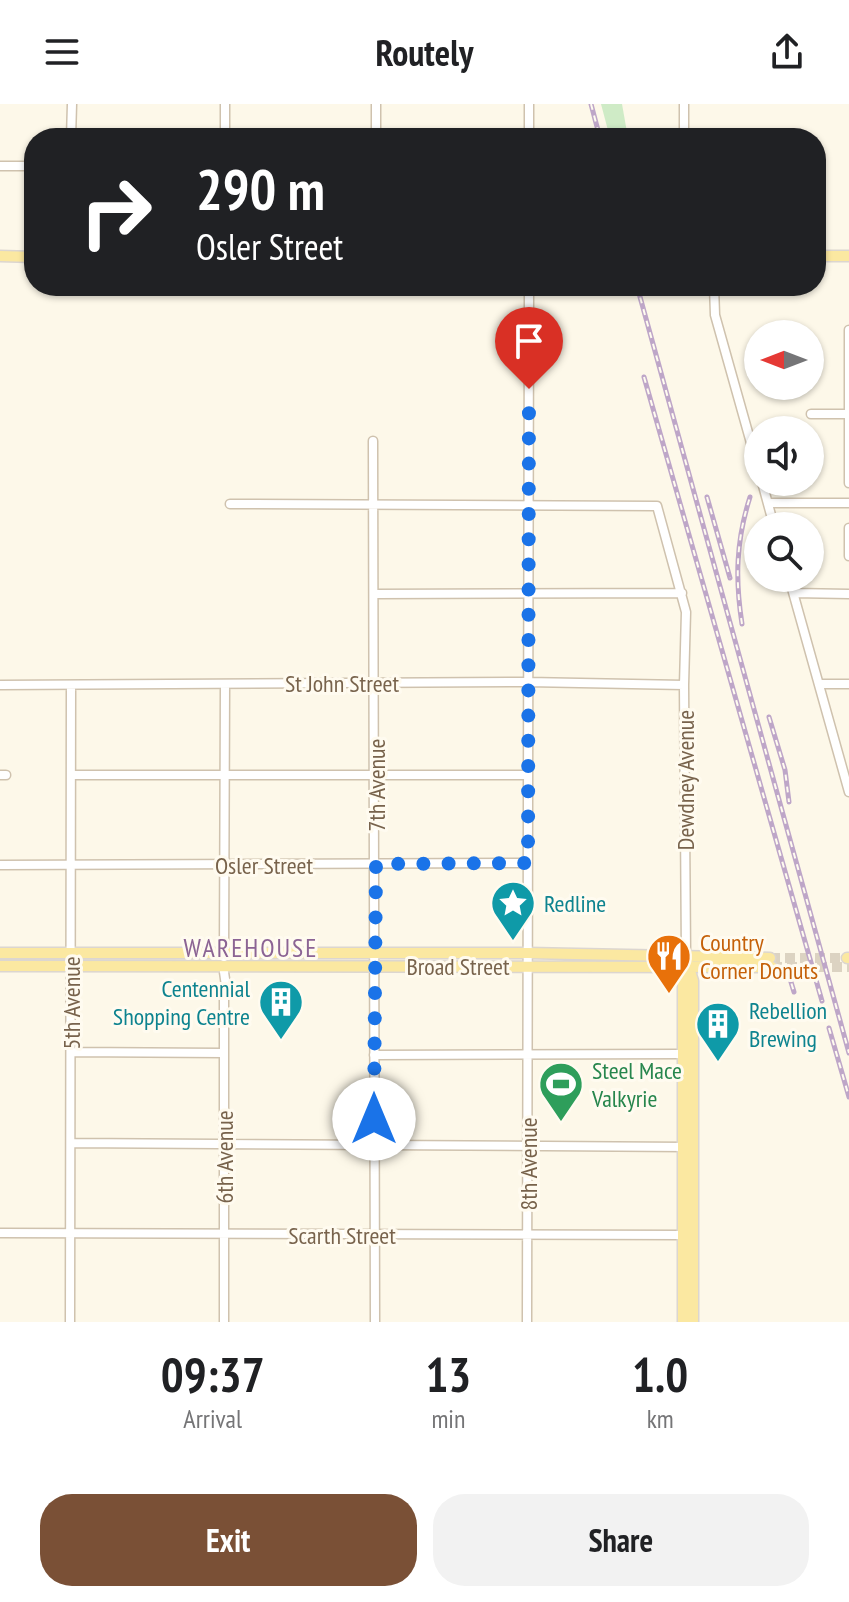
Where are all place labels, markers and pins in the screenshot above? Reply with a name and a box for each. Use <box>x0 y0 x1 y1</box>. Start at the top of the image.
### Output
pin <box>495 307 563 389</box>
place icon: Redline <box>489 879 537 942</box>
place label: Redline <box>544 888 606 919</box>
place label: Country Corner Donuts <box>700 927 818 986</box>
restaurant icon: Country Corner Donuts <box>645 932 693 995</box>
place label: Centennial Shopping Centre <box>113 973 250 1032</box>
building icon: Centennial Shopping Centre <box>257 978 305 1041</box>
place label: Rebellion Brewing <box>749 995 827 1054</box>
building icon: Rebellion Brewing <box>694 1000 742 1063</box>
place label: Steel Mace Valkyrie <box>591 1055 682 1114</box>
sports icon: Steel Mace Valkyrie <box>537 1060 585 1123</box>

